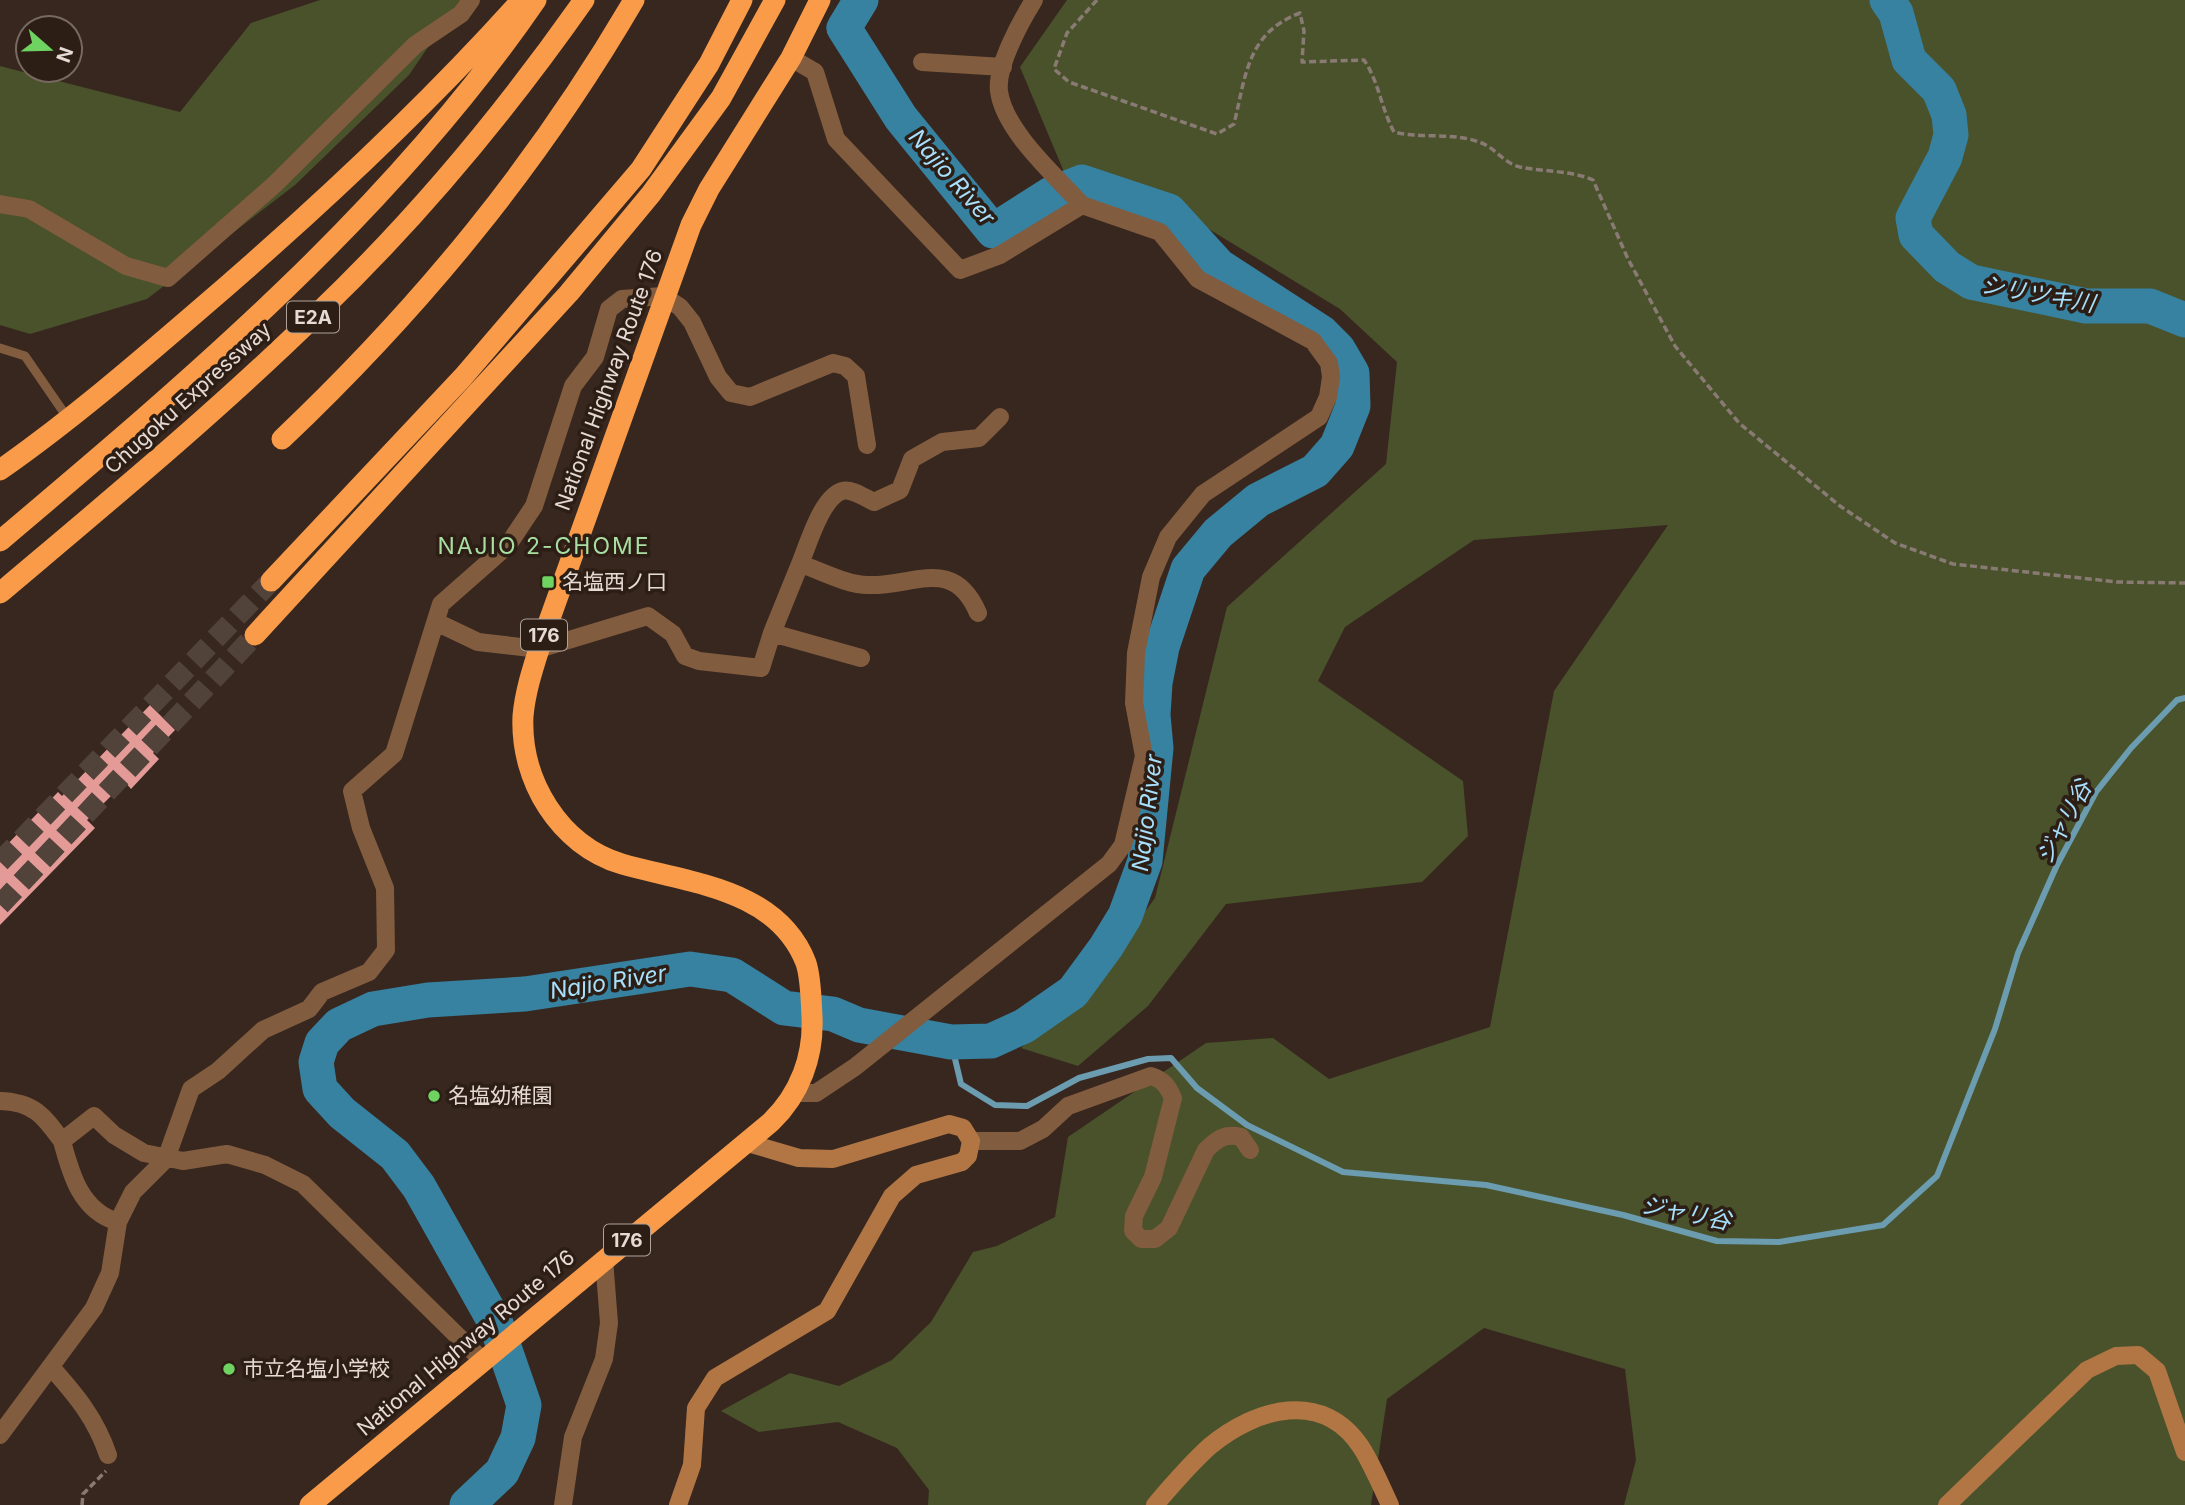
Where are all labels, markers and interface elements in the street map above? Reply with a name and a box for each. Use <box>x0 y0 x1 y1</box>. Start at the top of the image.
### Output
north arrow <box>14 14 84 84</box>
text: N <box>51 44 78 65</box>
water label: Najio River <box>903 123 1002 232</box>
street label: National Highway Route 176 <box>550 246 667 514</box>
water label: シリツキ川 <box>1979 270 2100 318</box>
road number: E2A <box>287 302 339 332</box>
street label: Chugoku Expressway <box>99 316 276 479</box>
district label: NAJIO 2-CHOME <box>437 532 651 560</box>
place label: 名塩西ノ口 <box>562 569 667 594</box>
marker: 名塩西ノ口 <box>540 574 556 590</box>
road number: 176 <box>521 620 567 650</box>
water label: Najio River <box>1126 752 1168 873</box>
water label: ジャリ谷 <box>2030 774 2099 869</box>
water label: Najio River <box>548 959 670 1005</box>
place label: 名塩幼稚園 <box>448 1083 553 1108</box>
marker: 名塩幼稚園 <box>426 1088 442 1104</box>
water label: ジャリ谷 <box>1639 1191 1735 1236</box>
road number: 176 <box>604 1224 650 1256</box>
street label: National Highway Route 176 <box>352 1244 579 1441</box>
place label: 市立名塩小学校 <box>243 1356 390 1381</box>
marker: 市立名塩小学校 <box>221 1361 237 1377</box>

